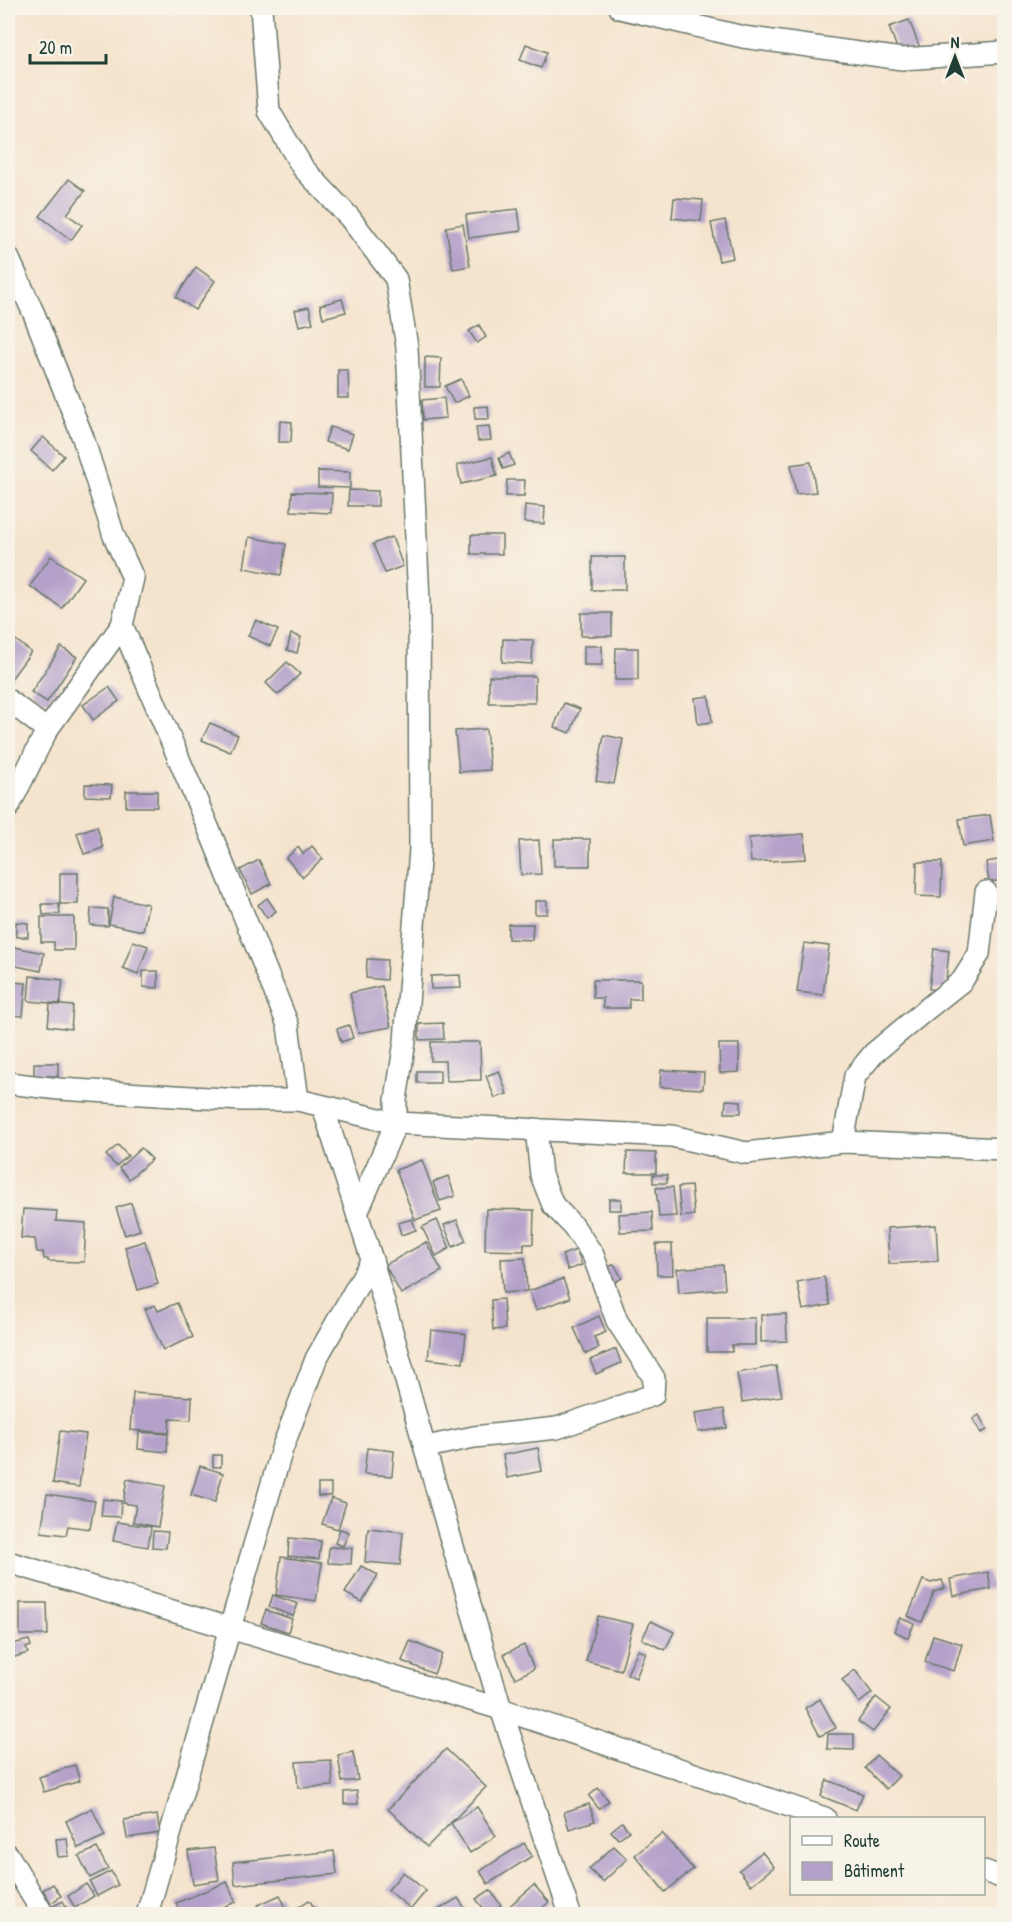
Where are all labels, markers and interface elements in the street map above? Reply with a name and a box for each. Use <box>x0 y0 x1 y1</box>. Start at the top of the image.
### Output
scale bar <box>30 27 106 65</box>
north arrow <box>925 27 985 87</box>
text: N <box>951 31 960 53</box>
text: 20 m <box>39 35 72 60</box>
legend <box>790 1817 985 1895</box>
text: Route <box>844 1828 880 1853</box>
text: Bâtiment <box>844 1858 905 1883</box>

